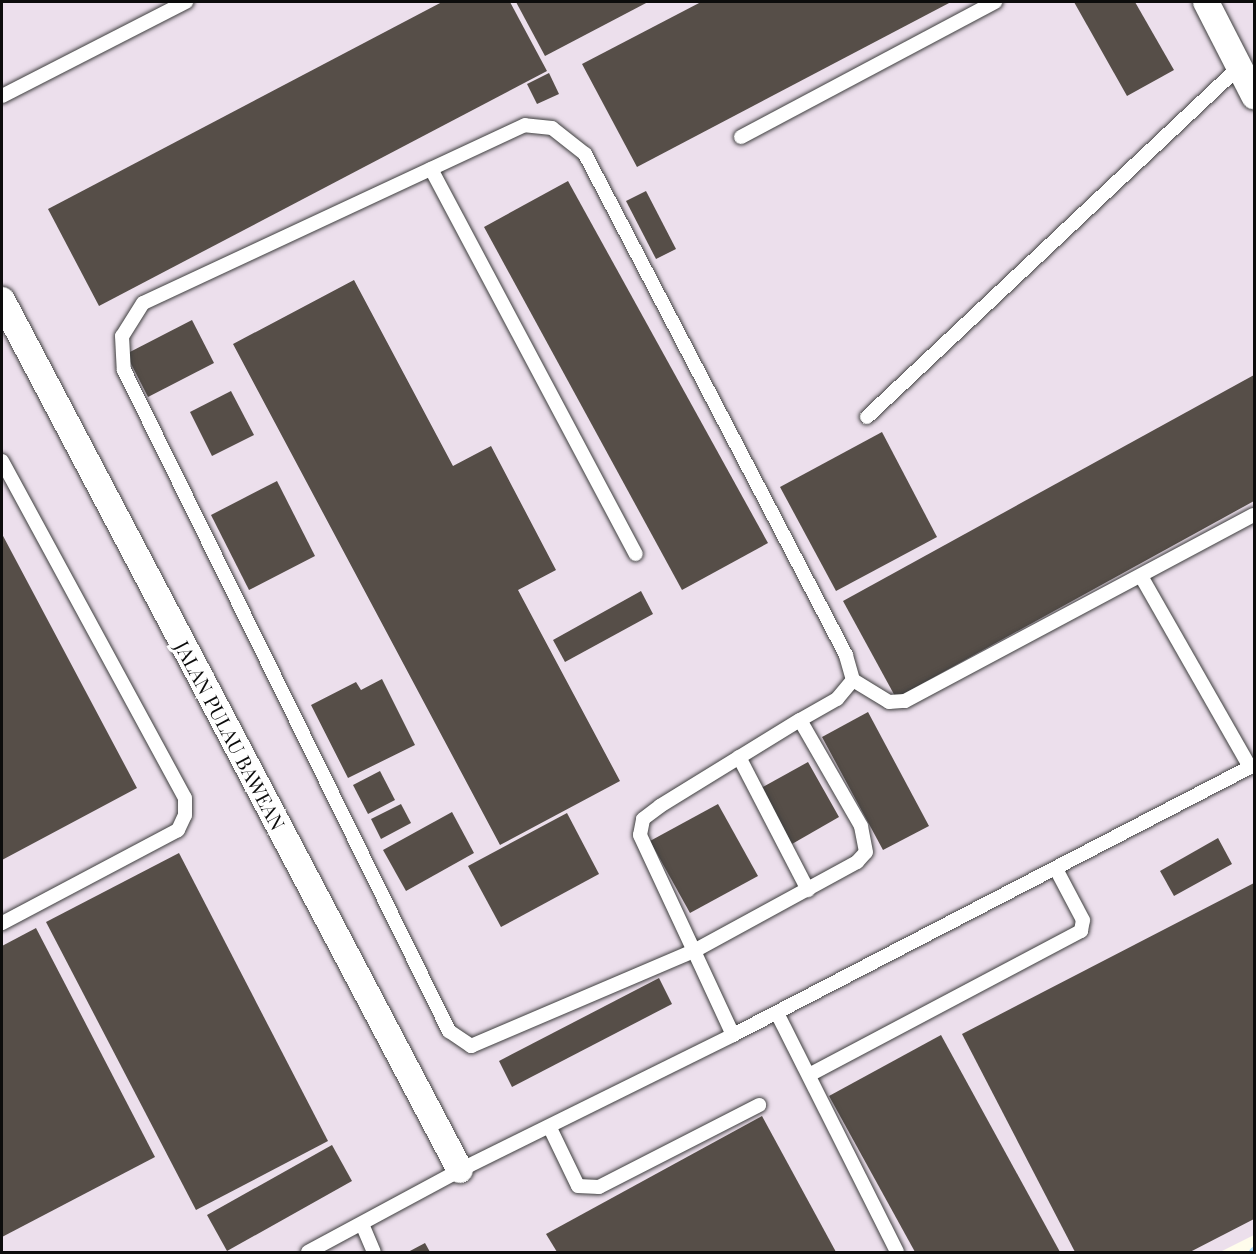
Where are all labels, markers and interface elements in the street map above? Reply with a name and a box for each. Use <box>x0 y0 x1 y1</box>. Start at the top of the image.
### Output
street label: JALAN PULAU BAWEAN <box>171 636 291 834</box>

